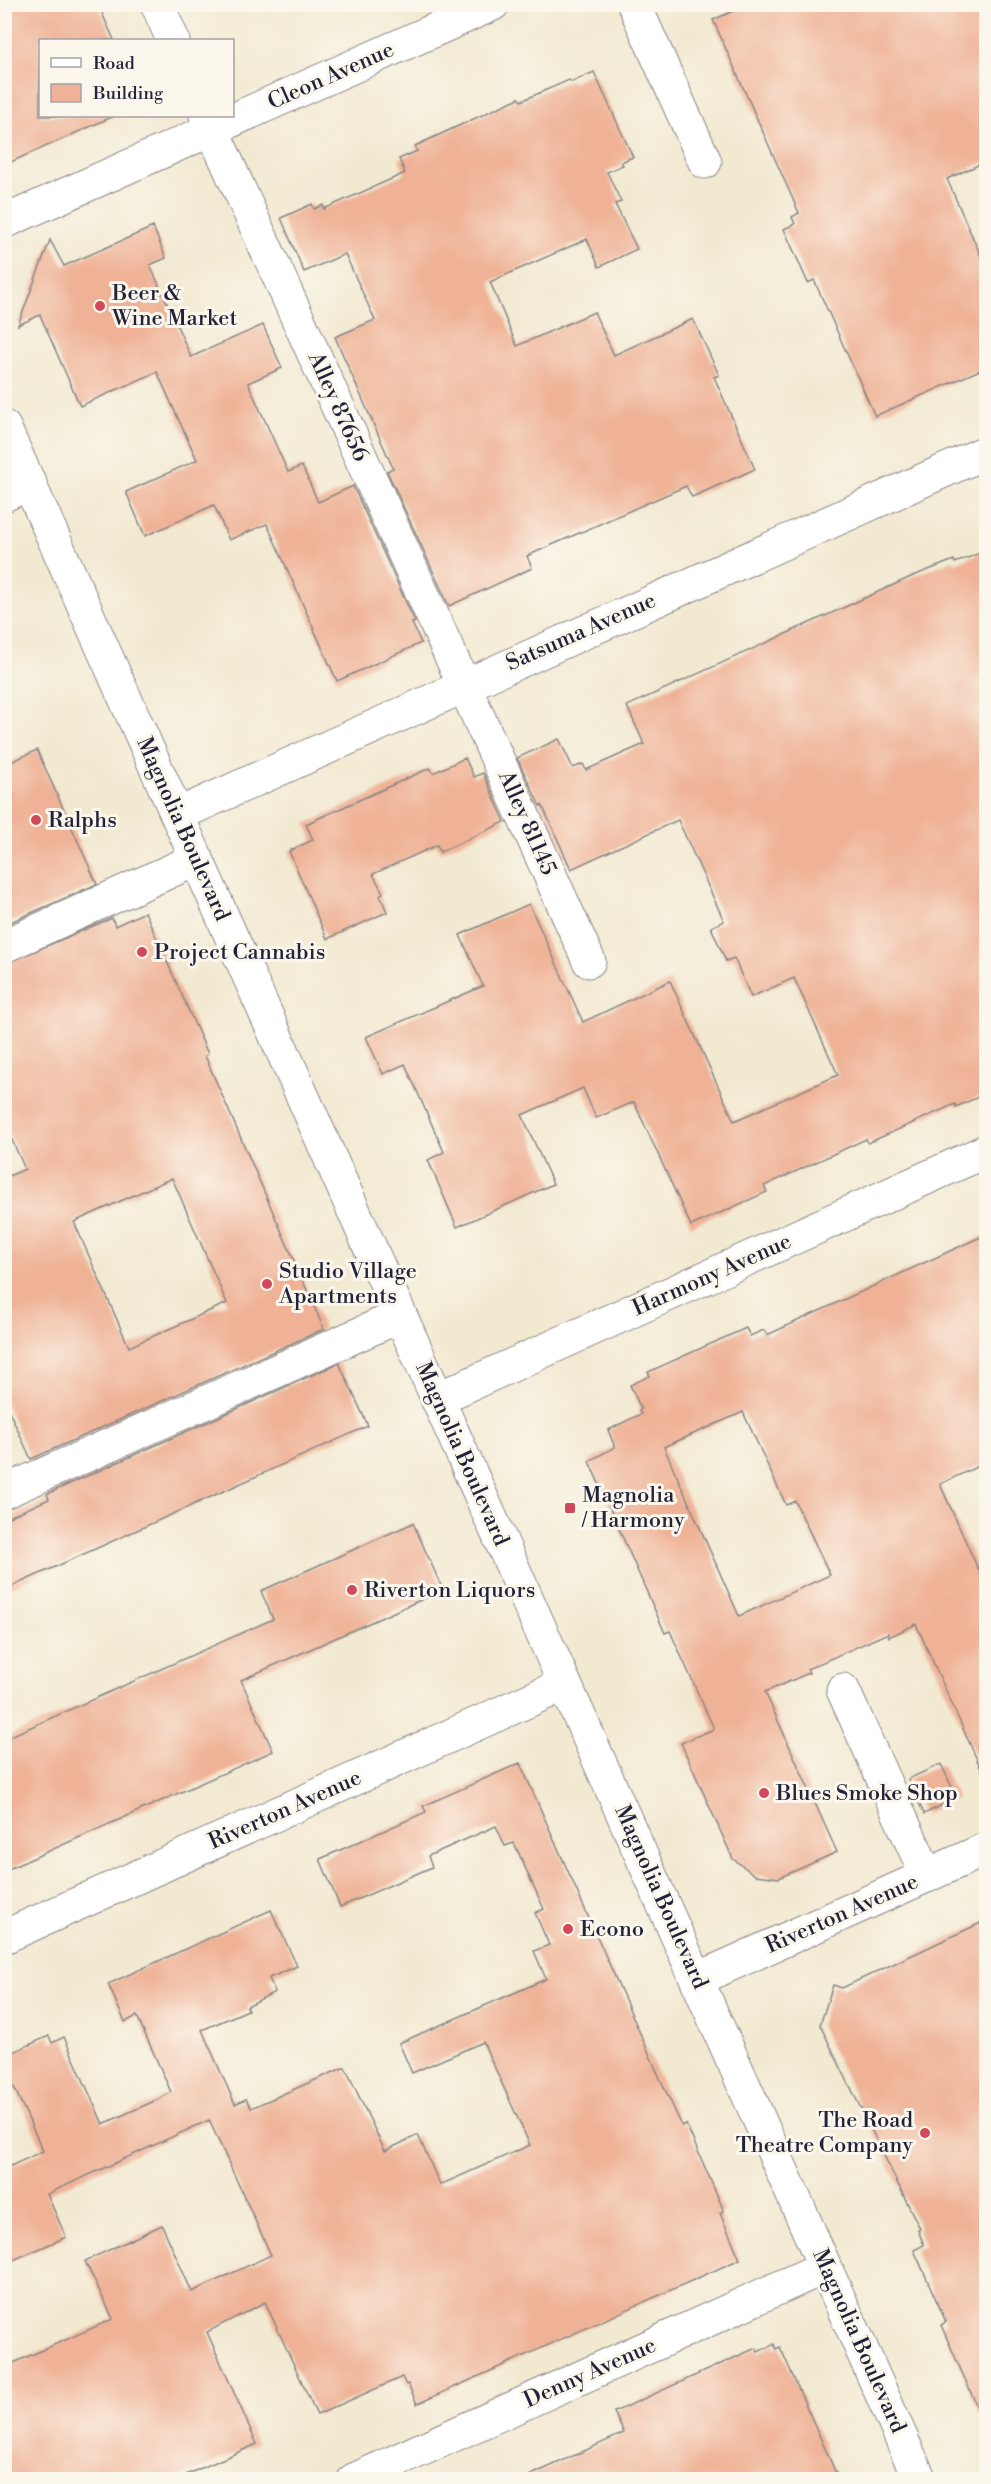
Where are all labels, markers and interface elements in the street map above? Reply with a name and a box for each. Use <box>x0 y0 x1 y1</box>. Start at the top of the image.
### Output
street label: Cleon Avenue <box>264 36 398 116</box>
legend <box>39 39 234 117</box>
text: Road <box>93 52 136 75</box>
text: Building <box>92 82 164 105</box>
place label: Beer & Wine Market <box>111 280 237 332</box>
marker: Beer & Wine Market <box>93 299 107 313</box>
street label: Alley 87656 <box>302 347 374 466</box>
street label: Satsuma Avenue <box>502 587 660 677</box>
street label: Magnolia Boulevard <box>130 733 236 926</box>
street label: Alley 81145 <box>492 766 562 879</box>
place label: Ralphs <box>48 807 117 834</box>
marker: Ralphs <box>29 813 43 827</box>
place label: Project Cannabis <box>154 939 326 966</box>
marker: Project Cannabis <box>135 945 149 959</box>
street label: Harmony Avenue <box>628 1228 796 1322</box>
place label: Studio Village Apartments <box>278 1258 417 1310</box>
marker: Studio Village Apartments <box>260 1277 274 1291</box>
street label: Magnolia Boulevard <box>409 1358 515 1551</box>
place label: Magnolia / Harmony <box>581 1482 685 1534</box>
marker: Magnolia / Harmony <box>563 1501 577 1515</box>
place label: Riverton Liquors <box>364 1577 535 1604</box>
marker: Riverton Liquors <box>345 1583 359 1597</box>
street label: Riverton Avenue <box>204 1764 366 1856</box>
place label: Blues Smoke Shop <box>775 1780 958 1807</box>
marker: Blues Smoke Shop <box>757 1786 771 1800</box>
street label: Magnolia Boulevard <box>608 1801 714 1994</box>
street label: Riverton Avenue <box>761 1868 923 1960</box>
place label: Econo <box>580 1916 644 1943</box>
marker: Econo <box>561 1922 575 1936</box>
place label: The Road Theatre Company <box>736 2107 914 2159</box>
marker: The Road Theatre Company <box>918 2126 932 2140</box>
street label: Magnolia Boulevard <box>806 2245 912 2438</box>
street label: Denny Avenue <box>520 2332 660 2414</box>

